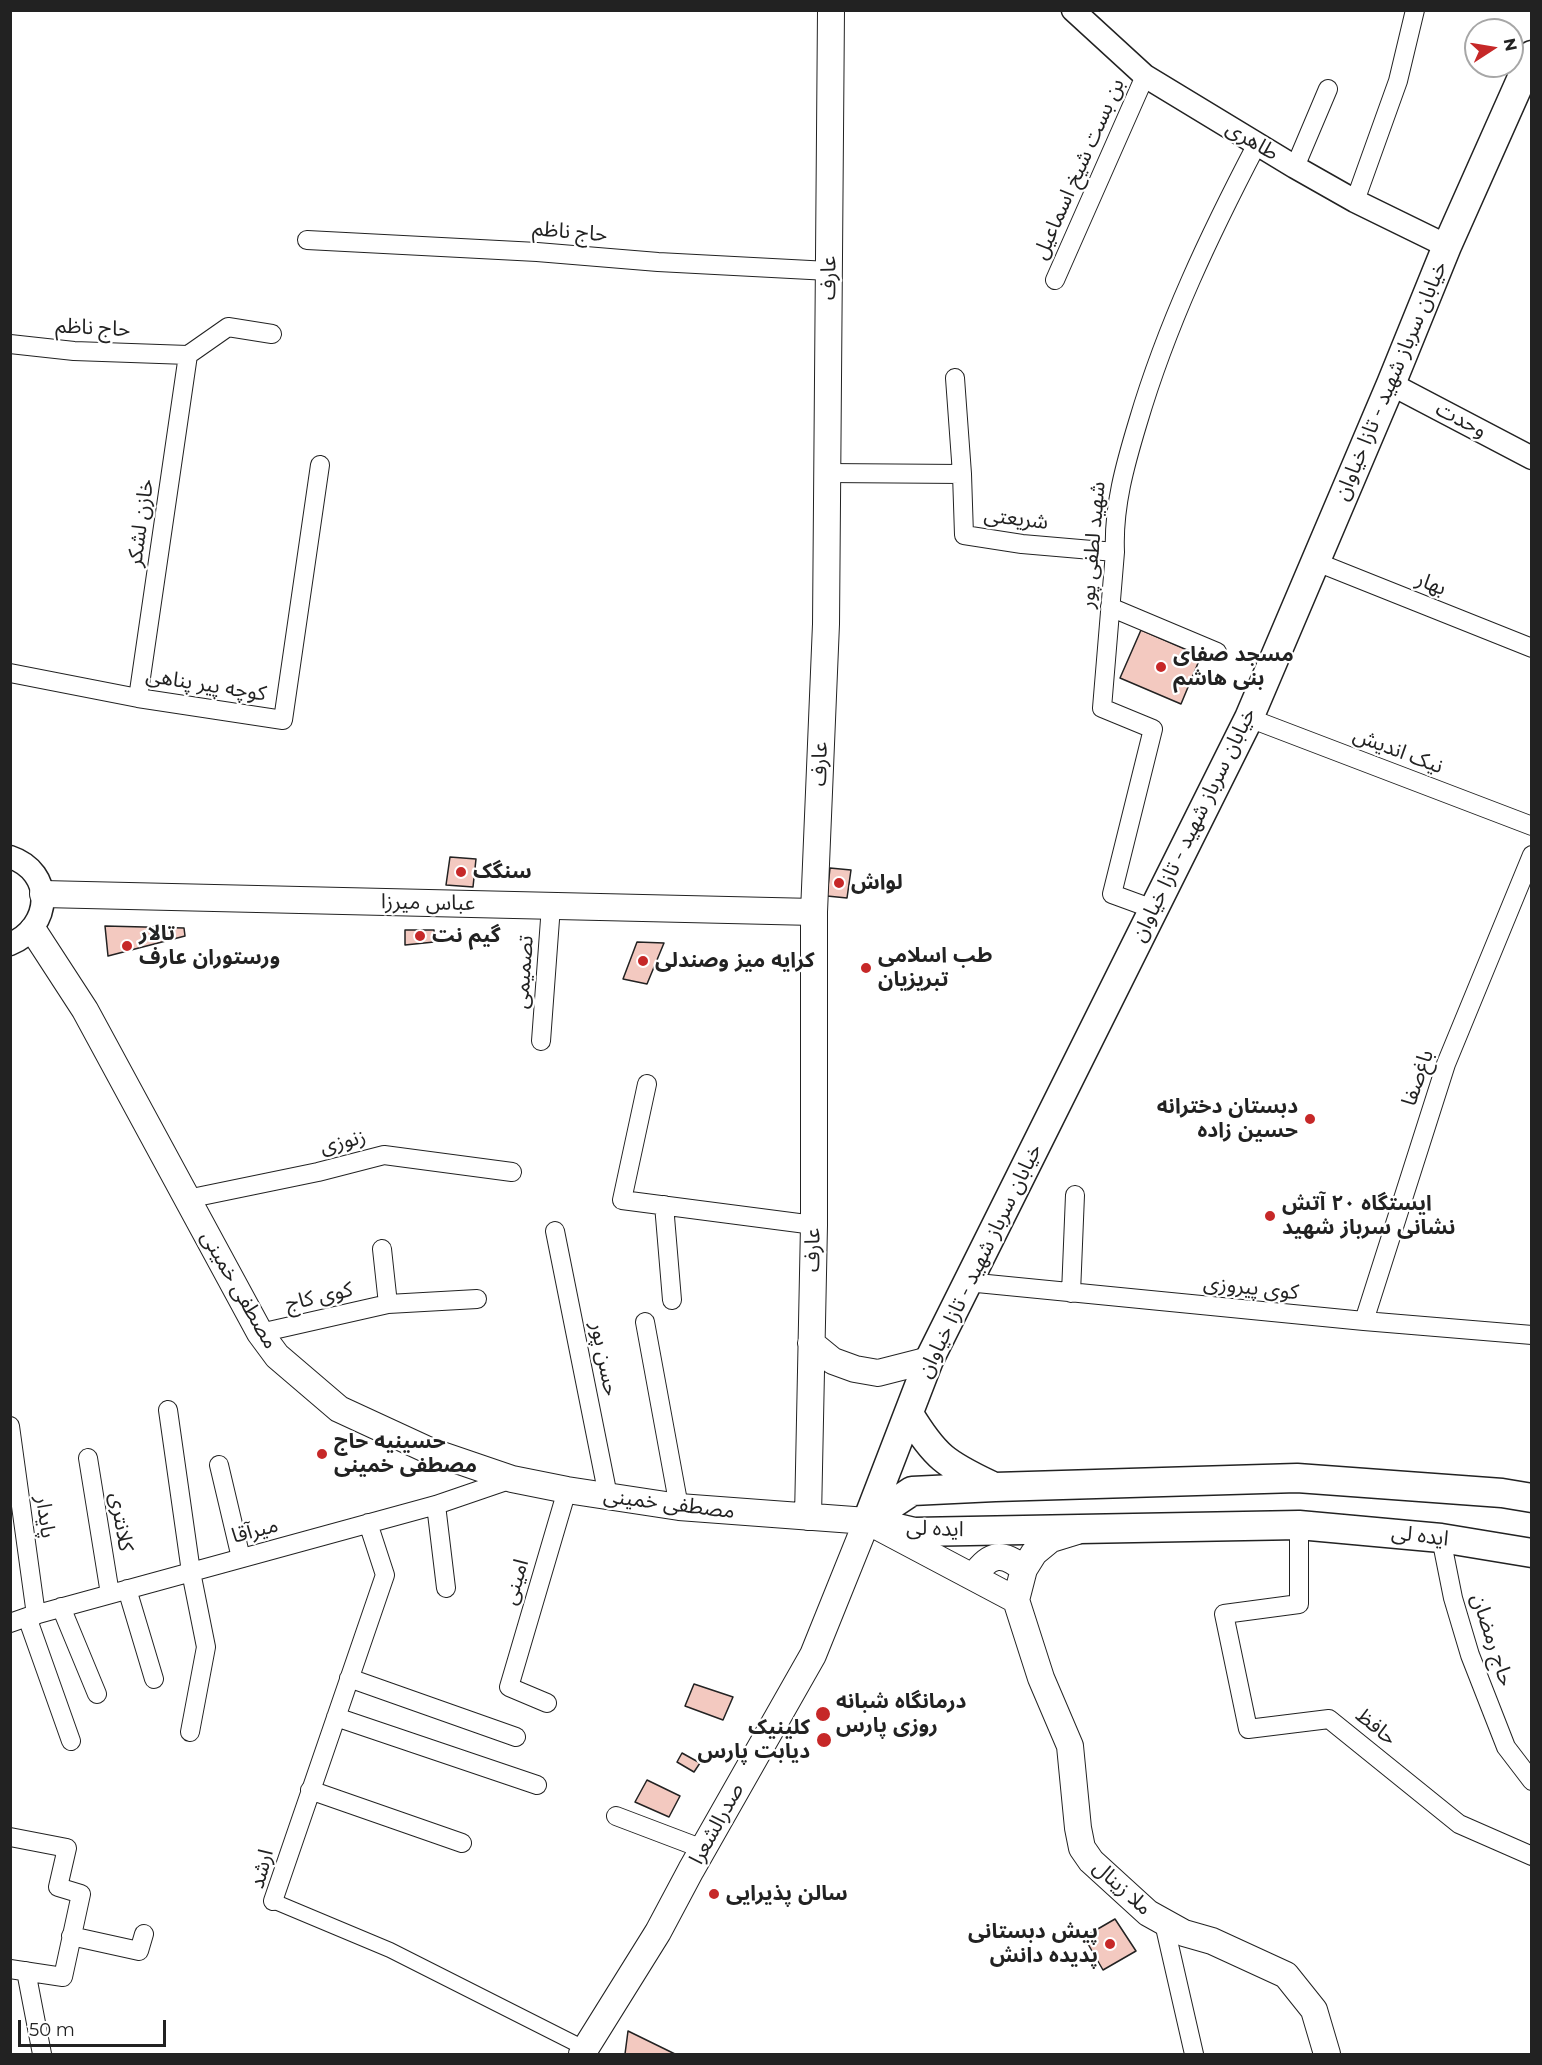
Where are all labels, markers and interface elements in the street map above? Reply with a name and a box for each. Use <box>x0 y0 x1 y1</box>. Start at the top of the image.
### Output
north arrow <box>1464 18 1524 78</box>
text: N <box>1500 36 1521 53</box>
street label: بن بست شیخ اسماعیل <box>1028 75 1130 263</box>
street label: طاهری <box>1221 116 1283 166</box>
street label: حاج ناظم <box>531 216 609 248</box>
street label: عارف <box>816 256 842 300</box>
street label: خیابان سرباز شهید - تازا خیاوان <box>1329 258 1453 504</box>
street label: حاج ناظم <box>55 313 131 343</box>
street label: وحدت <box>1431 397 1491 443</box>
street label: خازن لشکر <box>122 477 160 569</box>
street label: شهید لطفی پور <box>1075 481 1111 609</box>
street label: شریعتی <box>982 503 1050 535</box>
street label: بهار <box>1412 567 1450 601</box>
place label: مسجد صفای بنی هاشم <box>1173 642 1294 692</box>
marker: مسجد صفای بنی هاشم <box>1154 660 1168 674</box>
street label: کوچه پیر پناهی <box>144 663 268 707</box>
street label: خیابان سرباز شهید - تازا خیاوان <box>1126 704 1262 946</box>
street label: نیک اندیش <box>1350 722 1446 780</box>
street label: عارف <box>807 741 833 787</box>
place label: سنگک <box>473 859 532 885</box>
marker: سنگک <box>454 865 468 879</box>
place label: لواش <box>851 870 903 896</box>
marker: لواش <box>832 876 846 890</box>
street label: عباس میرزا <box>381 890 475 916</box>
place label: تالار ورستوران عارف <box>139 921 280 971</box>
place label: گیم نت <box>432 923 501 949</box>
marker: گیم نت <box>413 929 427 943</box>
street label: تصمیمی <box>509 934 539 1010</box>
marker: تالار ورستوران عارف <box>120 939 134 953</box>
place label: طب اسلامی تبریزیان <box>878 943 992 993</box>
place label: کرایه میز وصندلی <box>655 948 815 974</box>
marker: کرایه میز وصندلی <box>636 954 650 968</box>
marker: طب اسلامی تبریزیان <box>859 961 873 975</box>
street label: باغ‌صفا <box>1397 1047 1439 1109</box>
place label: دبستان دخترانه حسین زاده <box>1157 1094 1298 1144</box>
marker: دبستان دخترانه حسین زاده <box>1303 1112 1317 1126</box>
street label: زنوزی <box>317 1124 369 1160</box>
street label: خیابان سرباز شهید - تازا خیاوان <box>912 1140 1048 1382</box>
place label: ایستگاه ۲۰ آتش نشانی سرباز شهید <box>1282 1191 1455 1241</box>
marker: ایستگاه ۲۰ آتش نشانی سرباز شهید <box>1263 1209 1277 1223</box>
street label: مصطفی خمینی <box>195 1226 283 1354</box>
street label: عارف <box>800 1228 826 1272</box>
street label: کوی پیروزی <box>1202 1270 1300 1306</box>
street label: کوی کاج <box>283 1277 355 1317</box>
street label: حسن پور <box>584 1320 624 1398</box>
place label: حسینیه حاج مصطفی خمینی <box>334 1429 477 1479</box>
marker: حسینیه حاج مصطفی خمینی <box>315 1447 329 1461</box>
street label: مصطفی خمینی <box>602 1483 736 1525</box>
street label: کلانتری <box>104 1491 138 1553</box>
street label: پایدار <box>30 1494 60 1540</box>
street label: میرآقا <box>229 1513 281 1549</box>
street label: ایده لى <box>906 1515 964 1543</box>
street label: ایده لى <box>1390 1520 1450 1552</box>
street label: امینی <box>497 1556 535 1608</box>
street label: حاج رمضان <box>1465 1591 1519 1689</box>
place label: درمانگاه شبانه روزی پارس <box>836 1689 966 1739</box>
street label: حافظ <box>1350 1703 1402 1751</box>
marker: درمانگاه شبانه روزی پارس <box>814 1705 832 1723</box>
place label: کلینیک دیابت پارس <box>697 1715 810 1765</box>
marker: کلینیک دیابت پارس <box>815 1731 833 1749</box>
street label: صدرالشعرا <box>684 1779 750 1869</box>
street label: ارشد <box>245 1847 279 1891</box>
street label: ملا زینال <box>1087 1855 1157 1921</box>
place label: سالن پذیرایی <box>726 1881 848 1907</box>
marker: سالن پذیرایی <box>707 1887 721 1901</box>
place label: پیش دبستانی پدیده دانش <box>968 1919 1098 1969</box>
marker: پیش دبستانی پدیده دانش <box>1103 1937 1117 1951</box>
scale bar <box>21 2008 170 2046</box>
text: 50 m <box>29 2019 75 2041</box>

